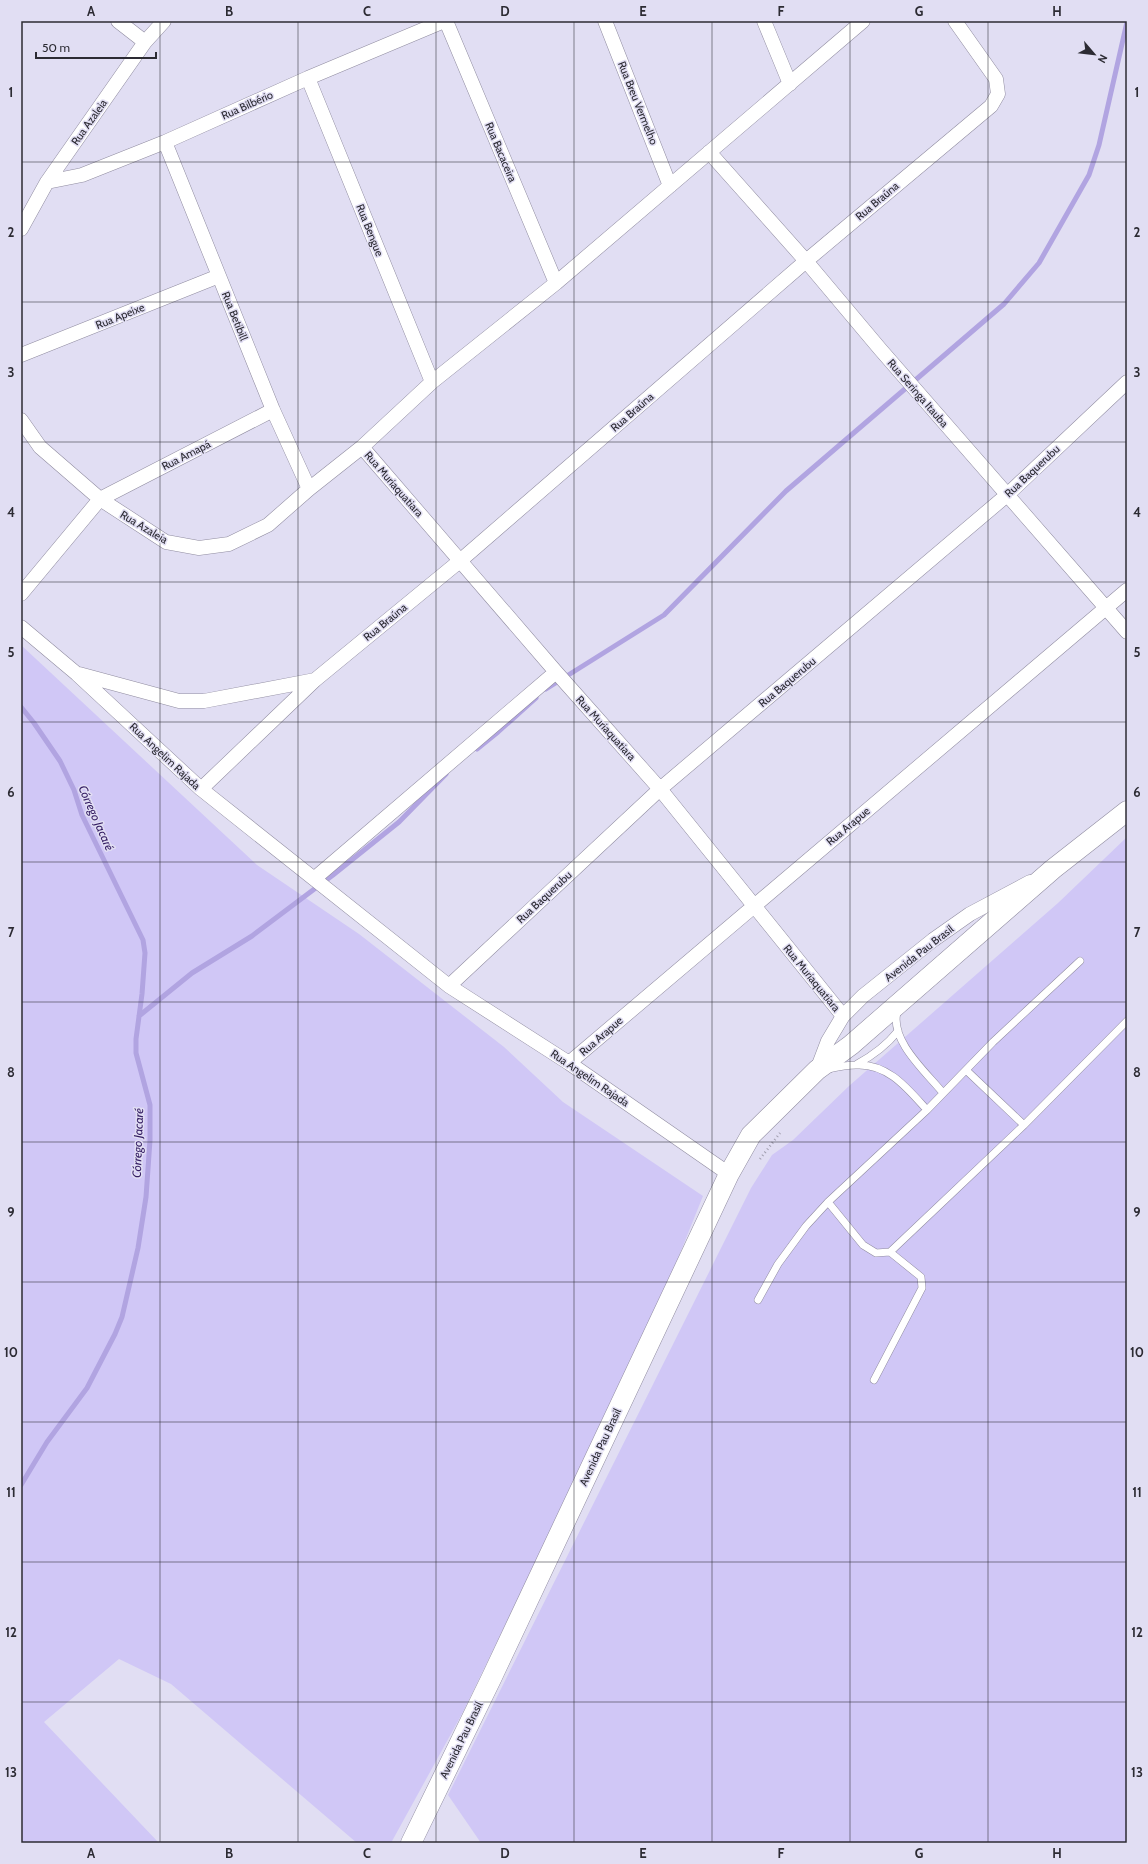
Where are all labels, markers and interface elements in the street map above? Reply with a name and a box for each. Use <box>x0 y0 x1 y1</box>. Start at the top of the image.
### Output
text: A <box>87 3 96 19</box>
text: B <box>225 3 233 19</box>
text: C <box>363 3 371 19</box>
text: D <box>500 3 510 19</box>
text: E <box>639 3 647 19</box>
text: F <box>778 3 785 19</box>
text: G <box>915 3 924 19</box>
text: H <box>1052 3 1062 19</box>
scale bar <box>36 34 156 60</box>
north arrow <box>1074 34 1114 74</box>
text: 50 m <box>42 40 70 55</box>
text: N <box>1095 52 1111 65</box>
street label: Rua Breu Vermelho <box>615 59 661 147</box>
text: 1 <box>9 84 13 100</box>
text: 1 <box>1135 84 1139 100</box>
street label: Rua Bilbério <box>219 87 275 123</box>
street label: Rua Azaleia <box>68 96 110 148</box>
street label: Rua Bacaceira <box>482 120 520 185</box>
street label: Rua Braúna <box>852 178 902 223</box>
street label: Rua Bengue <box>353 202 387 259</box>
text: 2 <box>8 224 15 240</box>
text: 2 <box>1134 224 1141 240</box>
street label: Rua Betibill <box>219 289 251 343</box>
street label: Rua Apeixe <box>93 300 147 332</box>
street label: Rua Seringa Itauba <box>884 356 952 431</box>
text: 3 <box>7 364 15 380</box>
text: 3 <box>1133 364 1141 380</box>
street label: Rua Braúna <box>608 389 657 434</box>
street label: Rua Amapá <box>159 436 213 473</box>
street label: Rua Baquerubu <box>1001 442 1063 500</box>
street label: Rua Muriaquatiara <box>362 448 427 520</box>
text: 4 <box>7 504 15 520</box>
text: 4 <box>1133 504 1141 520</box>
street label: Rua Azaleia <box>118 507 171 547</box>
street label: Rua Braúna <box>360 600 410 644</box>
text: 5 <box>8 644 15 660</box>
text: 5 <box>1134 644 1141 660</box>
street label: Rua Baquerubu <box>755 654 819 710</box>
street label: Rua Muriaquatiara <box>573 693 639 764</box>
street label: Rua Angelim Rajada <box>127 720 204 793</box>
water label: Córrego Jacaré <box>75 783 118 853</box>
text: 6 <box>7 784 15 800</box>
text: 6 <box>1133 784 1141 800</box>
street label: Rua Arapue <box>823 803 873 848</box>
street label: Rua Baquerubu <box>513 868 575 926</box>
street label: Avenida Pau Brasil <box>882 921 957 984</box>
text: 7 <box>8 924 15 940</box>
text: 7 <box>1134 924 1141 940</box>
street label: Rua Muriaquatiara <box>781 941 844 1015</box>
street label: Rua Arapue <box>576 1013 626 1059</box>
street label: Rua Angelim Rajada <box>548 1046 633 1110</box>
text: 8 <box>7 1064 15 1080</box>
text: 8 <box>1133 1064 1141 1080</box>
water label: Córrego Jacaré <box>129 1107 146 1178</box>
text: 9 <box>7 1204 15 1220</box>
text: 9 <box>1133 1204 1141 1220</box>
text: 10 <box>4 1344 18 1360</box>
text: 10 <box>1130 1344 1144 1360</box>
street label: Avenida Pau Brasil <box>576 1406 624 1488</box>
text: 11 <box>6 1484 16 1500</box>
text: 11 <box>1132 1484 1142 1500</box>
text: 12 <box>5 1624 17 1640</box>
text: 12 <box>1131 1624 1143 1640</box>
street label: Avenida Pau Brasil <box>436 1699 486 1781</box>
text: 13 <box>5 1764 17 1780</box>
text: 13 <box>1131 1764 1143 1780</box>
text: A <box>87 1845 96 1861</box>
text: B <box>225 1845 233 1861</box>
text: C <box>363 1845 371 1861</box>
text: D <box>500 1845 510 1861</box>
text: E <box>639 1845 647 1861</box>
text: F <box>778 1845 785 1861</box>
text: G <box>915 1845 924 1861</box>
text: H <box>1052 1845 1062 1861</box>

